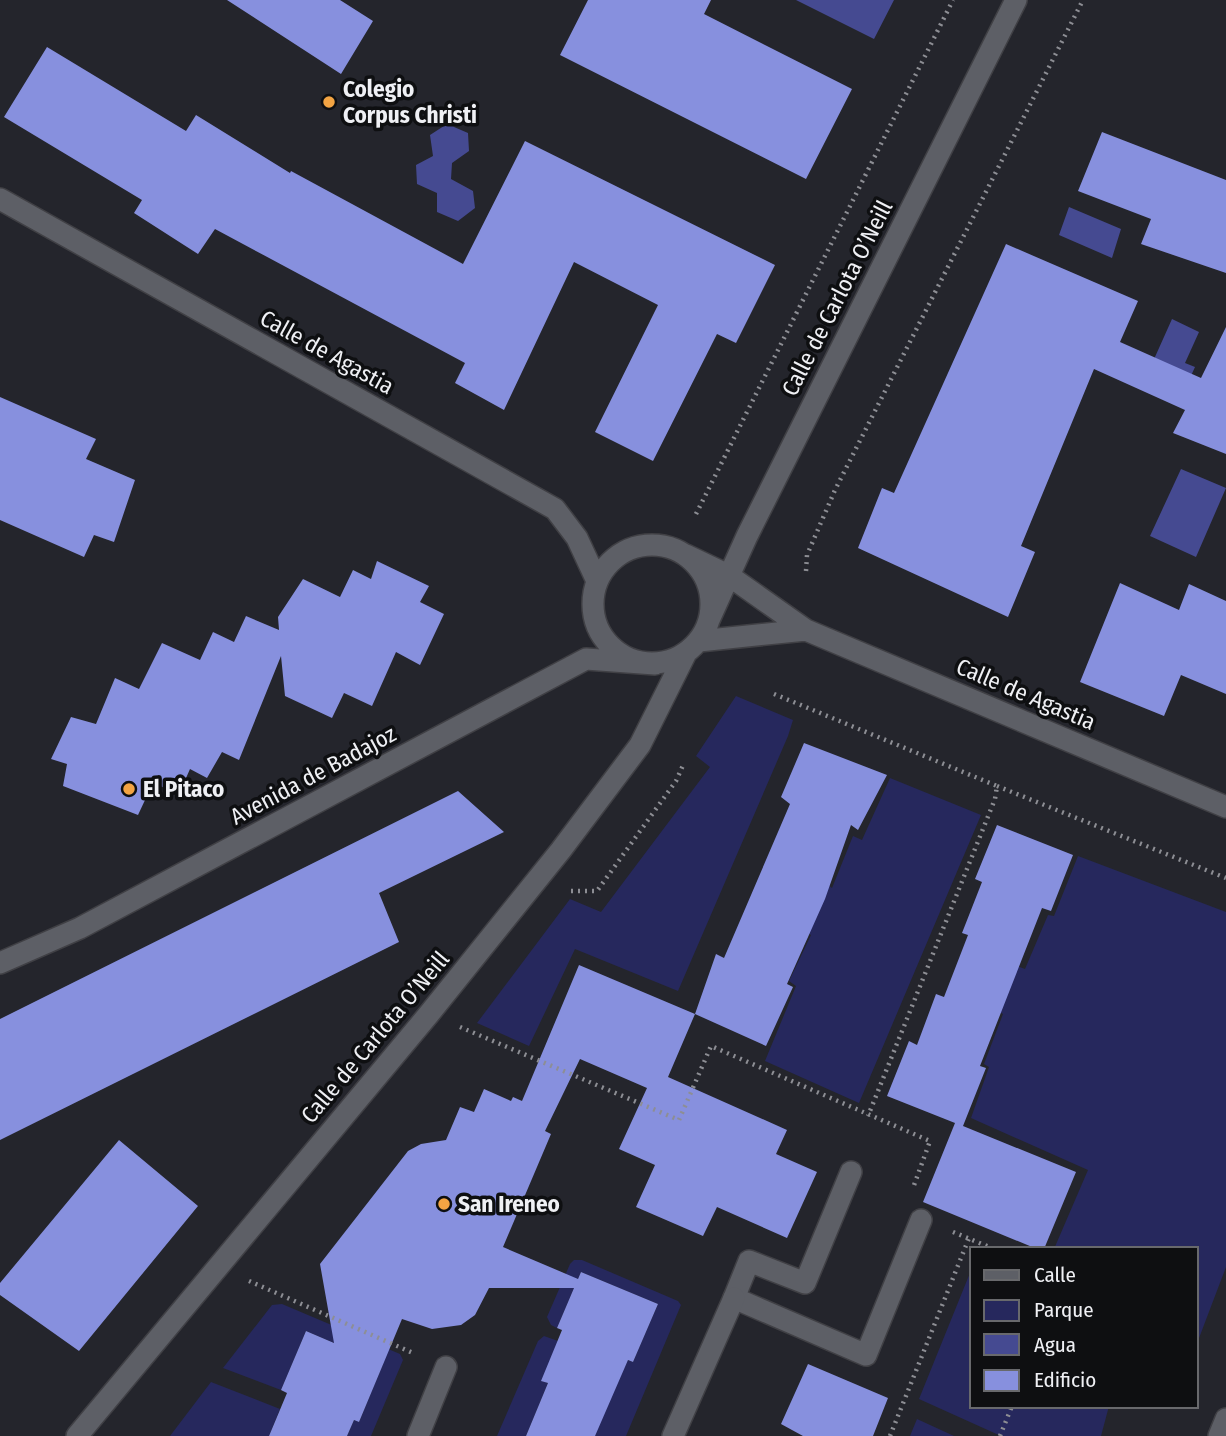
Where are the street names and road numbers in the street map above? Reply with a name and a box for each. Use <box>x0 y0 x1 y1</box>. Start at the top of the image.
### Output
street label: Calle de Carlota O’Neill <box>776 195 898 401</box>
street label: Calle de Agastia <box>255 304 399 400</box>
street label: Calle de Agastia <box>952 652 1100 736</box>
street label: Avenida de Badajoz <box>225 720 401 830</box>
street label: Calle de Carlota O’Neill <box>295 945 455 1129</box>

